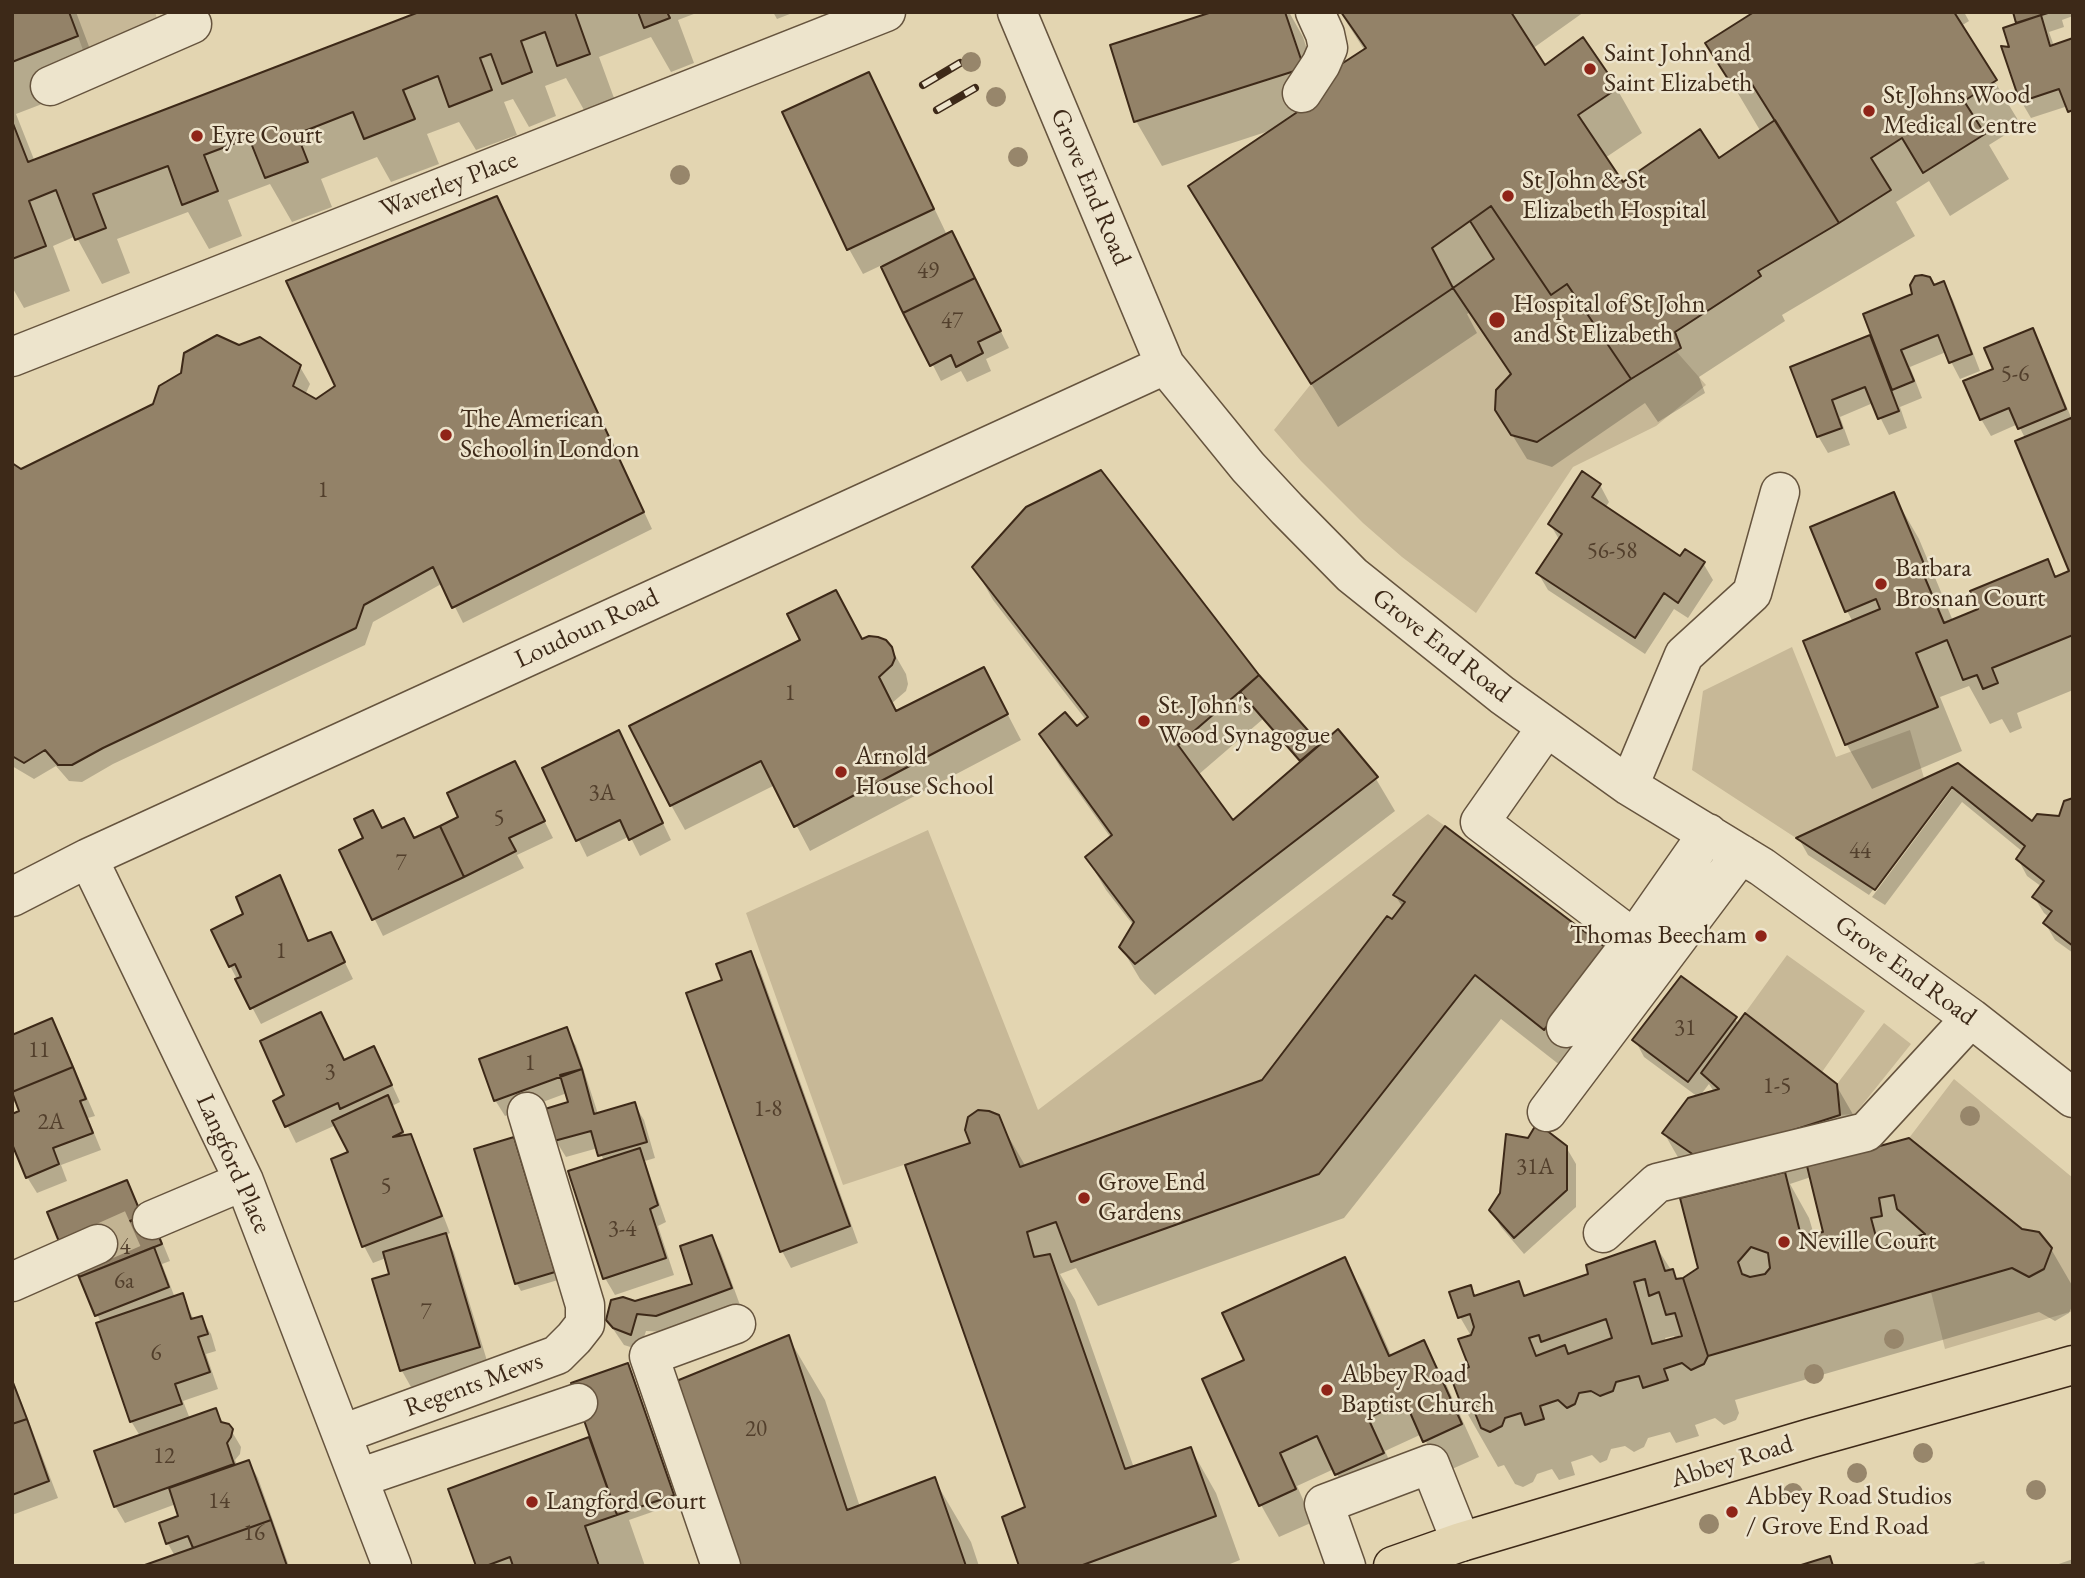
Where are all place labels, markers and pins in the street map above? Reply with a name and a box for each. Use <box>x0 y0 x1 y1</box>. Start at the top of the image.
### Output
place label: Saint John and Saint Elizabeth <box>1604 38 1752 100</box>
marker: Saint John and Saint Elizabeth <box>1582 61 1598 77</box>
place label: St Johns Wood Medical Centre <box>1883 80 2037 142</box>
marker: St Johns Wood Medical Centre <box>1861 103 1877 119</box>
place label: Eyre Court <box>211 120 322 152</box>
marker: Eyre Court <box>189 128 205 144</box>
place label: St John & St Elizabeth Hospital <box>1522 165 1707 227</box>
marker: St John & St Elizabeth Hospital <box>1500 188 1516 204</box>
place label: Hospital of St John and St Elizabeth <box>1513 289 1705 350</box>
marker: Hospital of St John and St Elizabeth <box>1487 310 1507 330</box>
place label: The American School in London <box>460 404 640 466</box>
marker: The American School in London <box>438 427 454 443</box>
place label: Barbara Brosnan Court <box>1895 553 2045 614</box>
marker: Barbara Brosnan Court <box>1873 576 1889 592</box>
place label: St. John's Wood Synagogue <box>1158 690 1330 752</box>
marker: St. John's Wood Synagogue <box>1136 713 1152 729</box>
place label: Arnold House School <box>855 741 994 802</box>
marker: Arnold House School <box>833 764 849 780</box>
place label: Thomas Beecham <box>1570 920 1747 952</box>
marker: Thomas Beecham <box>1753 928 1769 944</box>
place label: Grove End Gardens <box>1098 1167 1206 1228</box>
marker: Grove End Gardens <box>1076 1190 1092 1206</box>
place label: Neville Court <box>1798 1226 1936 1258</box>
marker: Neville Court <box>1776 1234 1792 1250</box>
place label: Abbey Road Baptist Church <box>1341 1359 1495 1420</box>
marker: Abbey Road Baptist Church <box>1319 1382 1335 1398</box>
place label: Abbey Road Studios / Grove End Road <box>1746 1481 1952 1542</box>
place label: Langford Court <box>546 1486 706 1518</box>
marker: Langford Court <box>524 1494 540 1510</box>
marker: Abbey Road Studios / Grove End Road <box>1724 1504 1740 1520</box>

